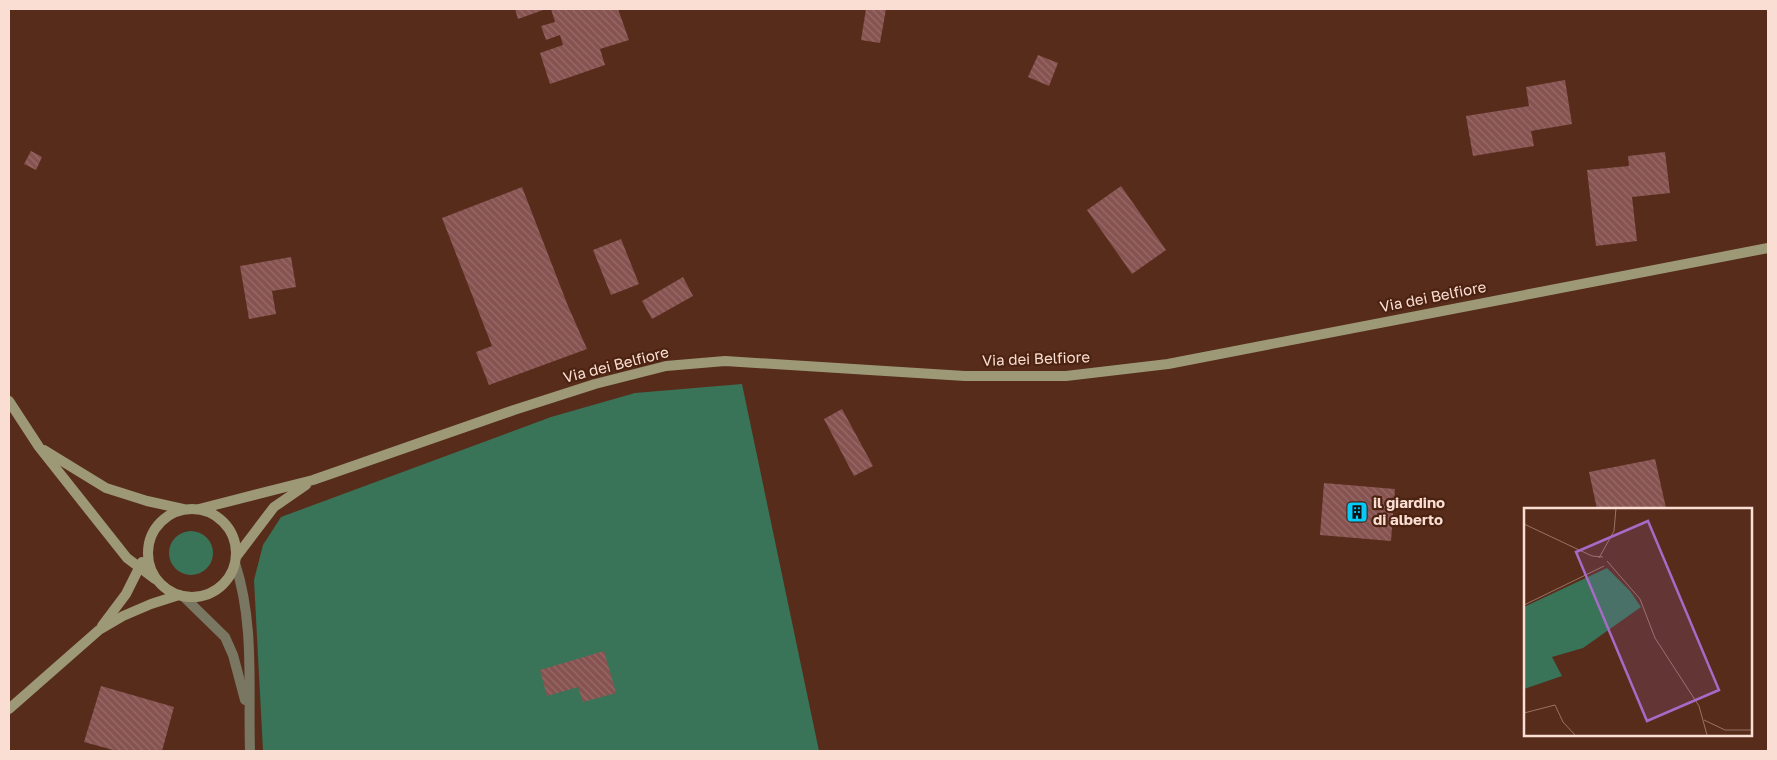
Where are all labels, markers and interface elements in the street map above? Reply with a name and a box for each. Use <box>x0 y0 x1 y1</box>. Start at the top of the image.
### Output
street label: Via dei Belfiore <box>1378 277 1488 315</box>
street label: Via dei Belfiore <box>561 342 671 386</box>
street label: Via dei Belfiore <box>982 347 1091 369</box>
place label: il giardino di alberto <box>1373 493 1445 528</box>
building icon: il giardino di alberto <box>1345 500 1369 524</box>
inset map <box>1524 508 1752 735</box>

